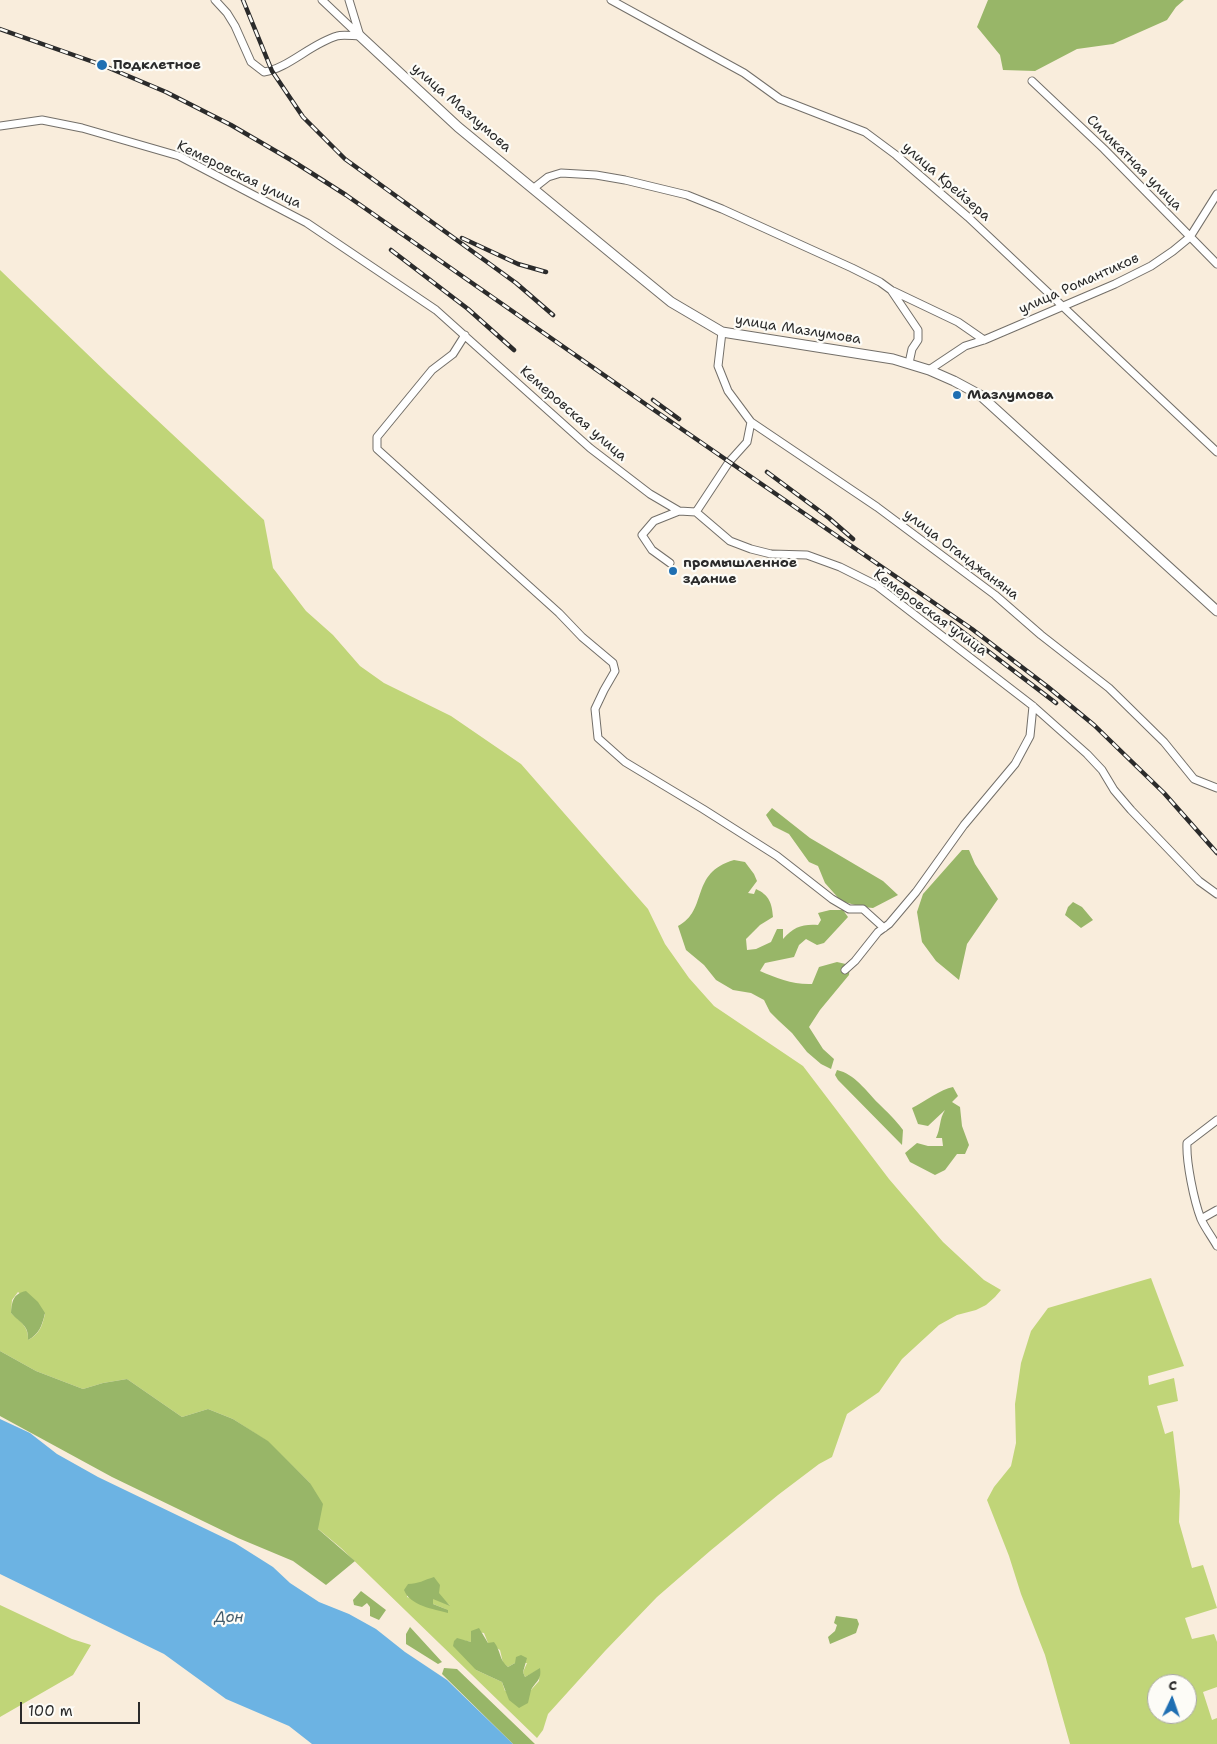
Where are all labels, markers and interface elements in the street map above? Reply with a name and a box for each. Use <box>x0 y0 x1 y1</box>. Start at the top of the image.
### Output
place label: Подклетное <box>113 57 201 73</box>
marker: Подклетное <box>95 58 109 72</box>
street label: улица Мазлумова <box>407 60 515 156</box>
street label: Силикатная улица <box>1083 112 1185 214</box>
street label: Кемеровская улица <box>174 138 304 212</box>
street label: улица Крейзера <box>898 139 994 225</box>
street label: улица Романтиков <box>1016 250 1142 318</box>
street label: улица Мазлумова <box>734 312 862 348</box>
street label: Кемеровская улица <box>516 363 630 465</box>
place label: Мазлумова <box>967 387 1053 403</box>
marker: Мазлумова <box>951 389 963 401</box>
street label: улица Оганджаняна <box>900 506 1022 604</box>
place label: промышленное здание <box>683 555 797 588</box>
marker: промышленное здание <box>667 565 679 577</box>
street label: Кемеровская улица <box>870 566 990 660</box>
water label: Дон <box>215 1609 243 1627</box>
north arrow <box>1147 1674 1197 1724</box>
text: С <box>1168 1676 1177 1694</box>
scale bar <box>22 1692 142 1724</box>
text: 100 m <box>28 1701 73 1721</box>

